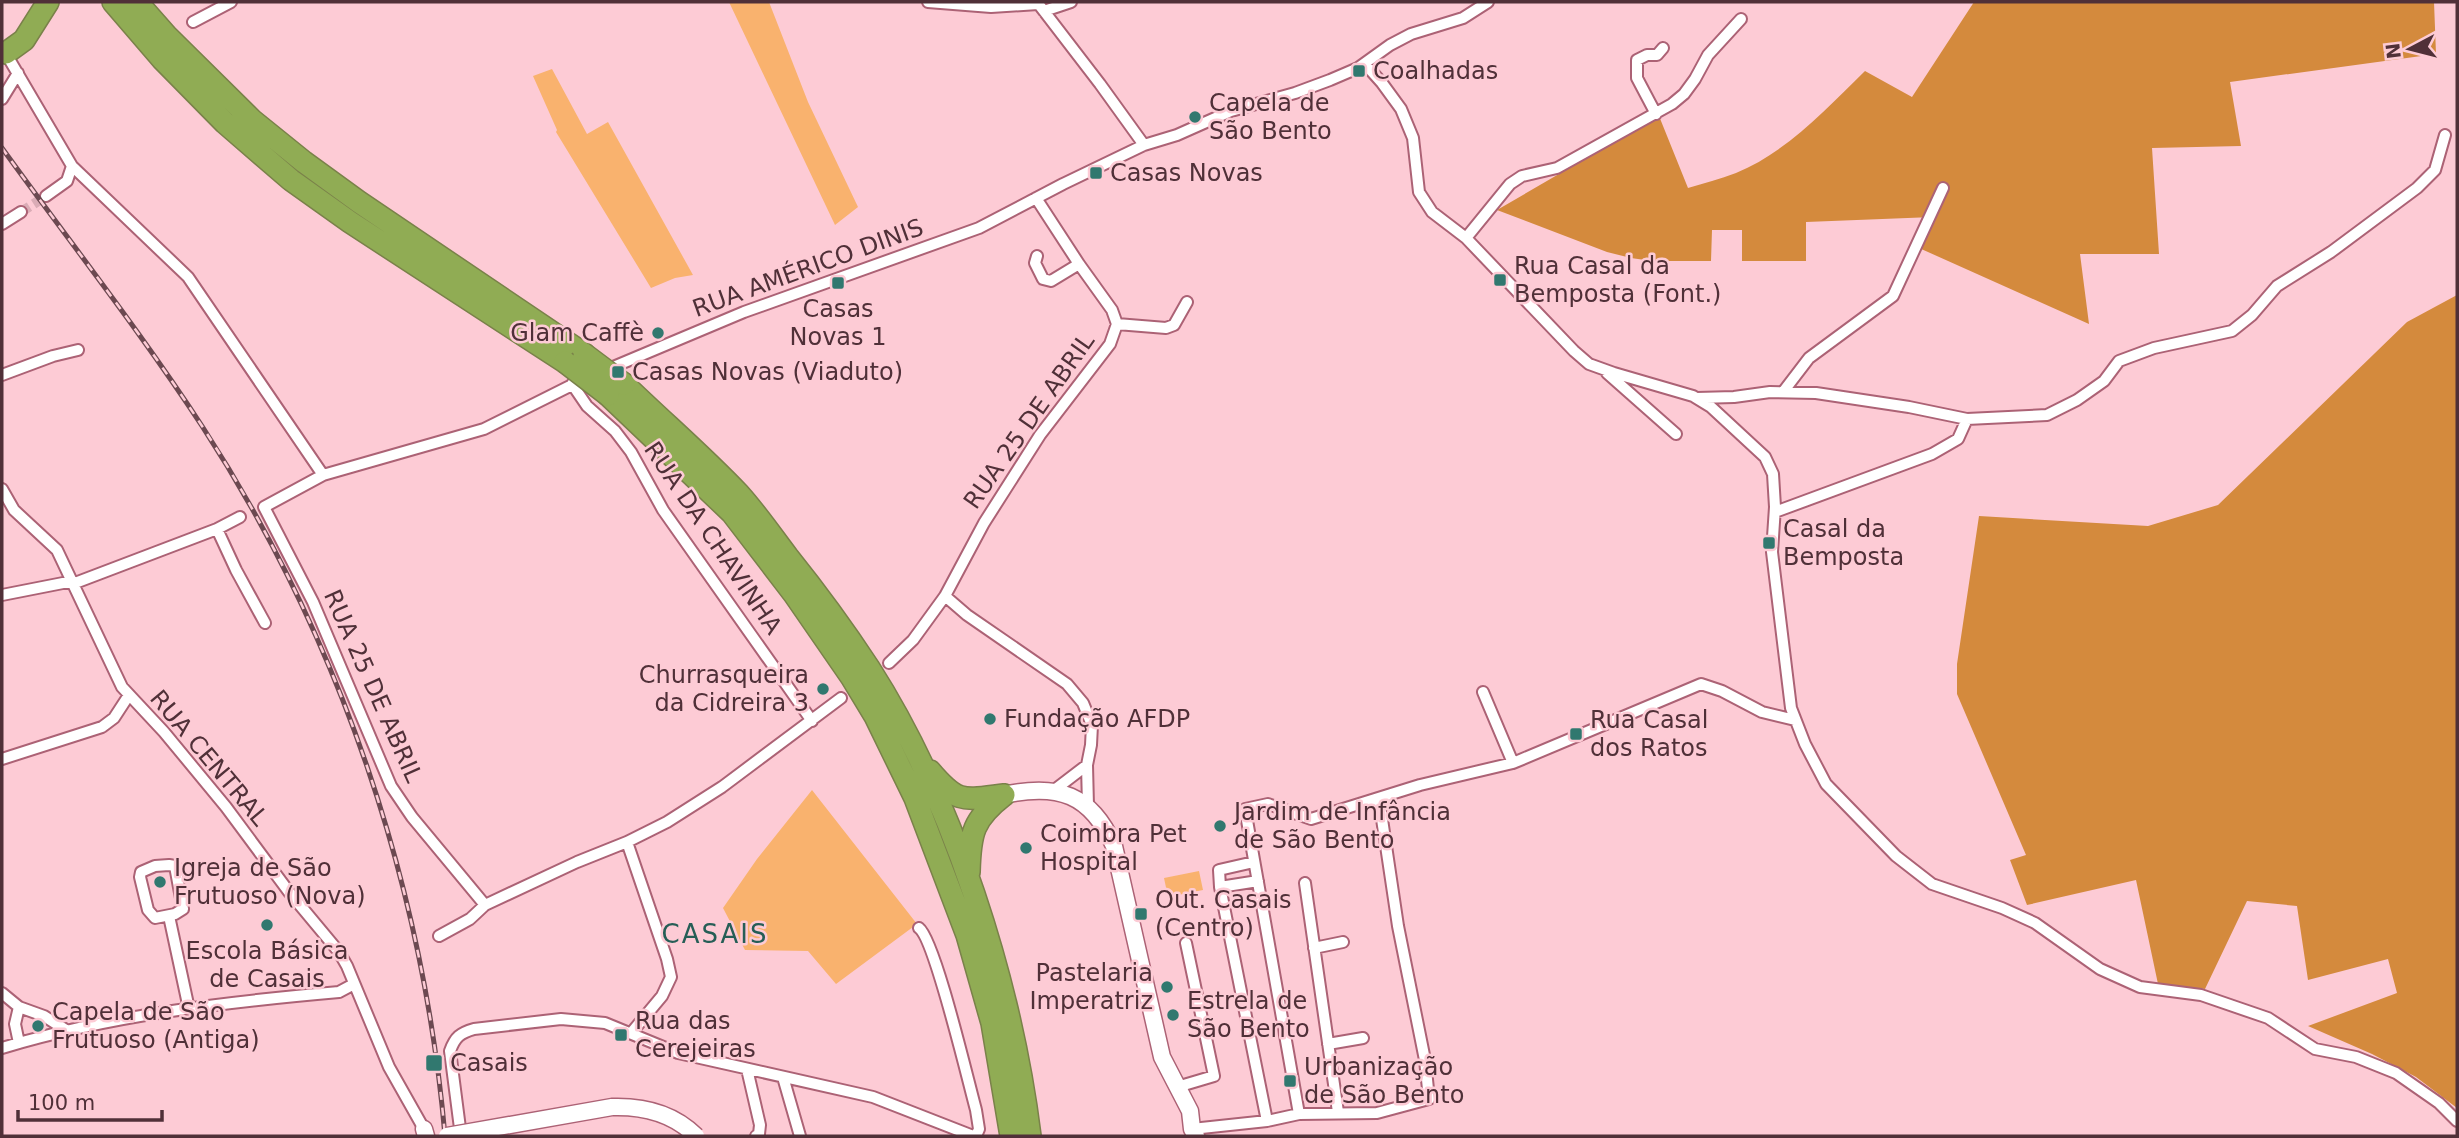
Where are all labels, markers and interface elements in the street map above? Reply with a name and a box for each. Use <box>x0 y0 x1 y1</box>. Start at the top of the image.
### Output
north arrow <box>2375 14 2445 84</box>
text: N <box>2381 42 2405 60</box>
place label: Coalhadas <box>1373 57 1498 85</box>
marker: Coalhadas <box>1351 63 1367 79</box>
place label: Capela de São Bento <box>1209 89 1332 145</box>
marker: Capela de São Bento <box>1187 109 1203 125</box>
place label: Casas Novas <box>1110 159 1263 187</box>
marker: Casas Novas <box>1088 165 1104 181</box>
street label: RUA AMÉRICO DINIS <box>688 212 927 323</box>
place label: Rua Casal da Bemposta (Font.) <box>1514 252 1721 308</box>
marker: Rua Casal da Bemposta (Font.) <box>1492 272 1508 288</box>
marker: Casas Novas 1 <box>830 275 846 291</box>
place label: Casas Novas 1 <box>790 295 886 351</box>
place label: Glam Caffè <box>510 319 644 347</box>
marker: Glam Caffè <box>650 325 666 341</box>
street label: RUA 25 DE ABRIL <box>958 327 1100 514</box>
place label: Casas Novas (Viaduto) <box>632 358 903 386</box>
marker: Casas Novas (Viaduto) <box>610 364 626 380</box>
street label: RUA DA CHAVINHA <box>638 436 788 640</box>
place label: Casal da Bemposta <box>1783 515 1904 571</box>
marker: Casal da Bemposta <box>1761 535 1777 551</box>
street label: RUA 25 DE ABRIL <box>318 585 428 787</box>
place label: Churrasqueira da Cidreira 3 <box>639 661 809 717</box>
marker: Churrasqueira da Cidreira 3 <box>815 681 831 697</box>
street label: RUA CENTRAL <box>144 685 274 832</box>
place label: Fundação AFDP <box>1004 705 1190 733</box>
place label: Rua Casal dos Ratos <box>1590 706 1709 762</box>
marker: Fundação AFDP <box>982 711 998 727</box>
marker: Rua Casal dos Ratos <box>1568 726 1584 742</box>
place label: Jardim de Infância de São Bento <box>1232 798 1451 854</box>
marker: Jardim de Infância de São Bento <box>1212 818 1228 834</box>
place label: Coimbra Pet Hospital <box>1040 820 1187 876</box>
marker: Coimbra Pet Hospital <box>1018 840 1034 856</box>
place label: Igreja de São Frutuoso (Nova) <box>174 854 366 910</box>
marker: Igreja de São Frutuoso (Nova) <box>152 874 168 890</box>
place label: Out. Casais (Centro) <box>1155 886 1292 942</box>
marker: Out. Casais (Centro) <box>1133 906 1149 922</box>
marker: Escola Básica de Casais <box>259 917 275 933</box>
district label: CASAIS <box>662 919 768 949</box>
place label: Escola Básica de Casais <box>186 937 348 993</box>
place label: Pastelaria Imperatriz <box>1029 959 1153 1015</box>
marker: Pastelaria Imperatriz <box>1159 979 1175 995</box>
place label: Estrela de São Bento <box>1187 987 1310 1043</box>
place label: Capela de São Frutuoso (Antiga) <box>52 998 260 1054</box>
place label: Rua das Cerejeiras <box>635 1007 756 1063</box>
marker: Estrela de São Bento <box>1165 1007 1181 1023</box>
marker: Capela de São Frutuoso (Antiga) <box>30 1018 46 1034</box>
marker: Rua das Cerejeiras <box>613 1027 629 1043</box>
place label: Casais <box>450 1049 528 1077</box>
marker: Casais <box>424 1053 444 1073</box>
place label: Urbanização de São Bento <box>1304 1053 1464 1109</box>
marker: Urbanização de São Bento <box>1282 1073 1298 1089</box>
scale bar <box>18 1078 161 1122</box>
text: 100 m <box>28 1091 95 1115</box>

